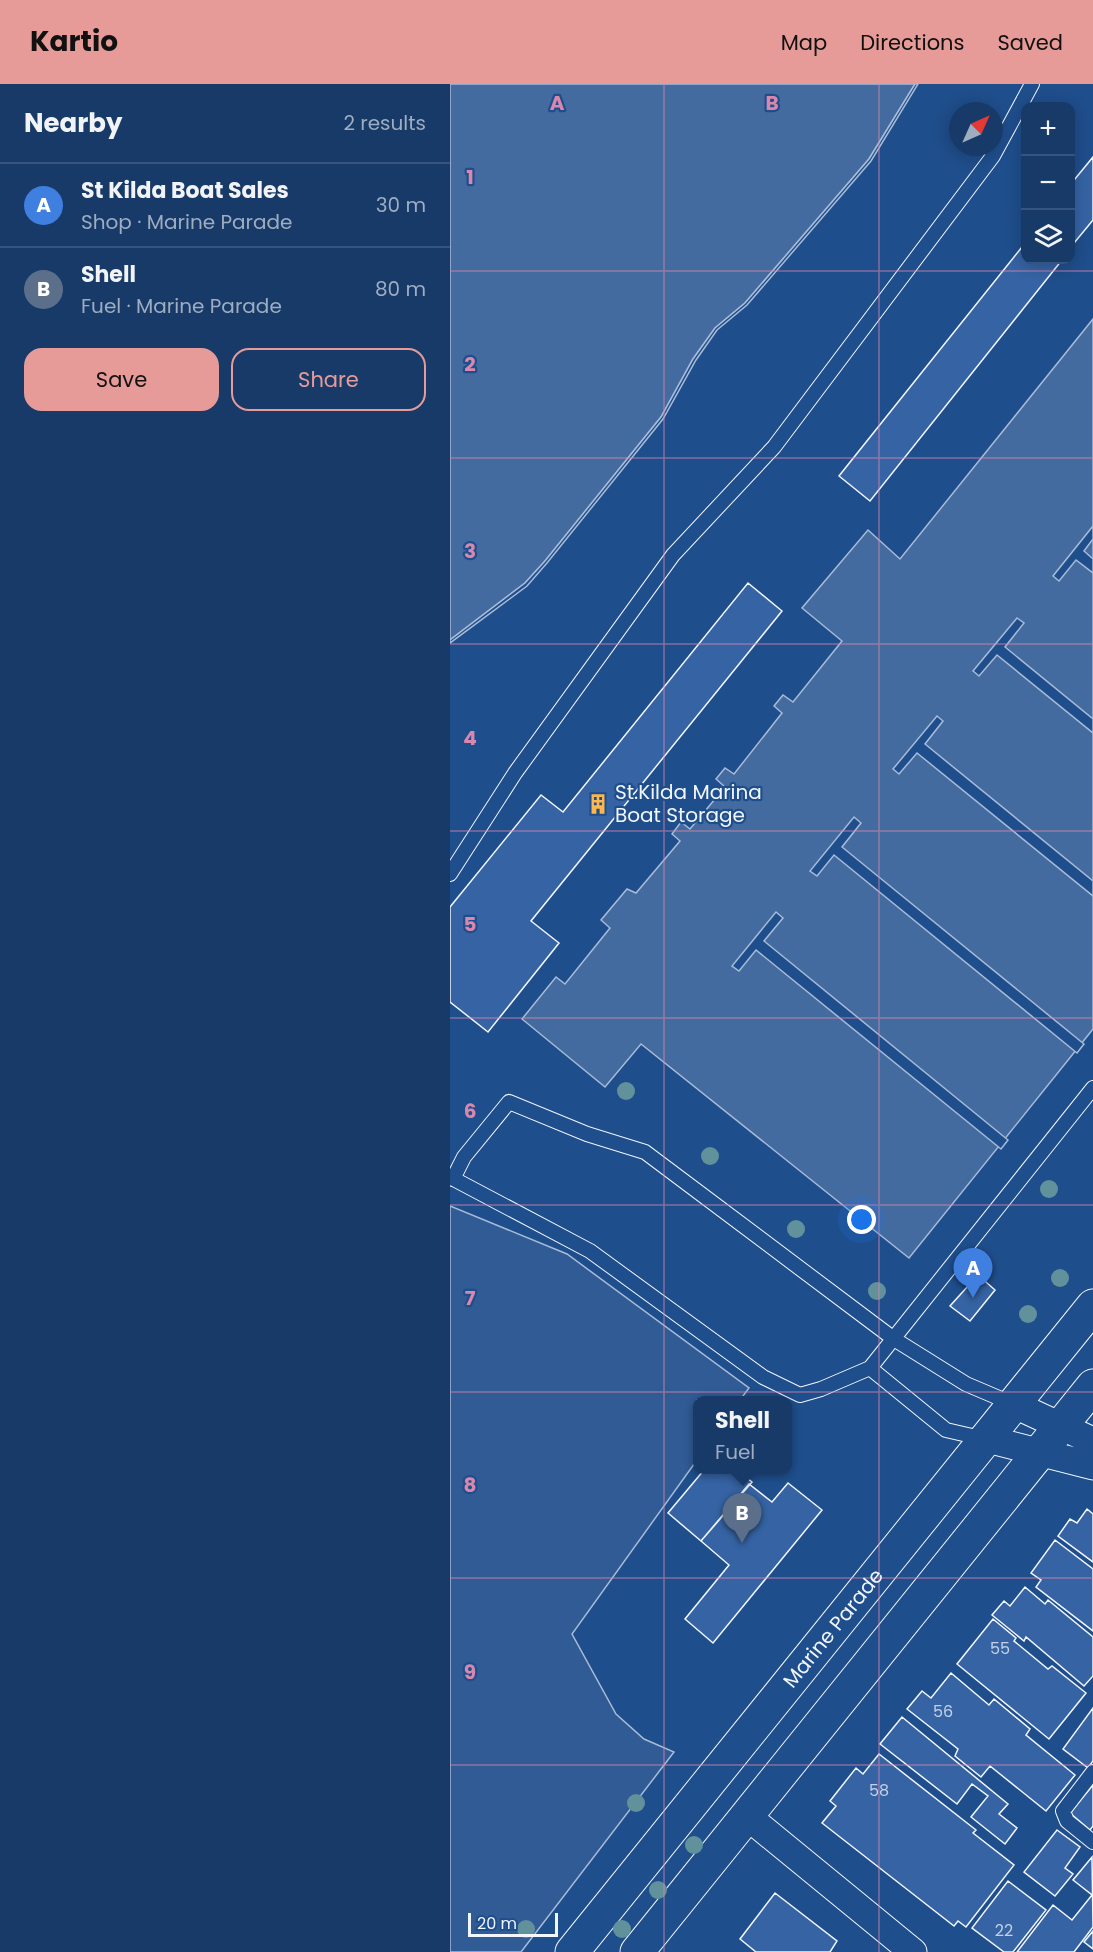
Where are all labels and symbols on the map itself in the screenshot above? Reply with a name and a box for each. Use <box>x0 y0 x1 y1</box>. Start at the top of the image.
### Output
text: A <box>550 89 565 117</box>
text: B <box>765 89 779 117</box>
north arrow <box>949 102 1003 156</box>
text: 1 <box>466 163 474 191</box>
text: 2 <box>464 350 476 378</box>
text: 3 <box>464 537 476 565</box>
text: 4 <box>463 724 477 752</box>
place label: St.Kilda Marina Boat Storage <box>615 778 762 829</box>
building icon: St.Kilda Marina Boat Storage <box>586 792 610 816</box>
text: 5 <box>464 910 477 938</box>
text: 6 <box>464 1097 476 1125</box>
your location <box>847 1205 876 1234</box>
pin: A <box>954 1248 992 1298</box>
text: 7 <box>465 1284 476 1312</box>
text: 8 <box>464 1471 476 1499</box>
pin: B <box>722 1494 762 1543</box>
street label: Marine Parade <box>776 1563 890 1694</box>
house number: 55 <box>990 1637 1010 1660</box>
text: 9 <box>464 1658 476 1686</box>
house number: 56 <box>933 1700 953 1723</box>
house number: 58 <box>869 1779 889 1802</box>
scale bar <box>468 1910 558 1938</box>
house number: 22 <box>995 1919 1013 1942</box>

